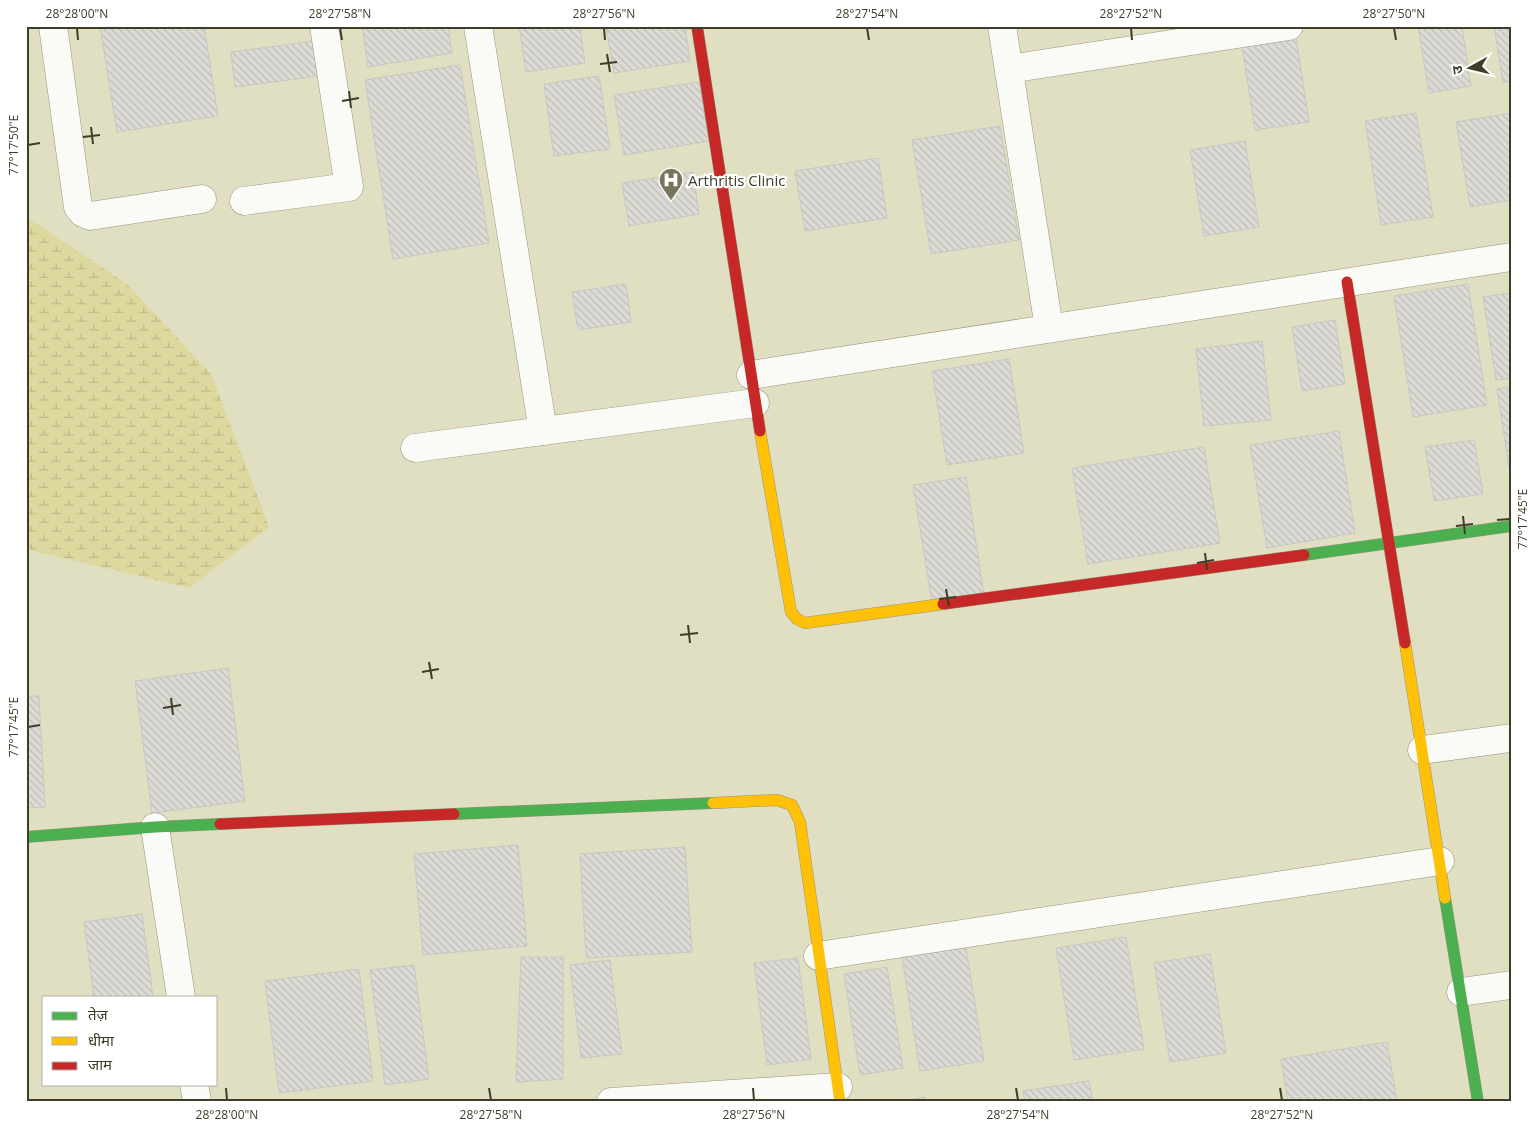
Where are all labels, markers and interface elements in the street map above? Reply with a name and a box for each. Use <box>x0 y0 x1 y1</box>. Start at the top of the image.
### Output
text: 28°28'00"N <box>46 5 108 22</box>
text: 28°27'58"N <box>309 5 371 22</box>
text: 28°27'56"N <box>573 5 635 22</box>
text: 28°27'54"N <box>836 5 898 22</box>
text: 28°27'52"N <box>1100 5 1162 22</box>
text: 28°27'50"N <box>1363 5 1425 22</box>
north arrow <box>1444 42 1494 92</box>
text: उ <box>1447 64 1467 75</box>
text: 77°17'50"E <box>5 115 22 175</box>
hospital icon: Arthritis Clinic <box>658 167 684 201</box>
place label: Arthritis Clinic <box>688 170 785 190</box>
text: 77°17'45"E <box>1514 489 1531 549</box>
text: 77°17'45"E <box>5 697 22 757</box>
legend <box>42 996 218 1086</box>
text: तेज़ <box>88 1004 109 1024</box>
text: धीमा <box>88 1030 115 1050</box>
text: जाम <box>88 1054 113 1074</box>
text: 28°28'00"N <box>196 1106 258 1123</box>
text: 28°27'58"N <box>460 1106 522 1123</box>
text: 28°27'56"N <box>723 1106 785 1123</box>
text: 28°27'54"N <box>987 1106 1049 1123</box>
text: 28°27'52"N <box>1251 1106 1313 1123</box>

